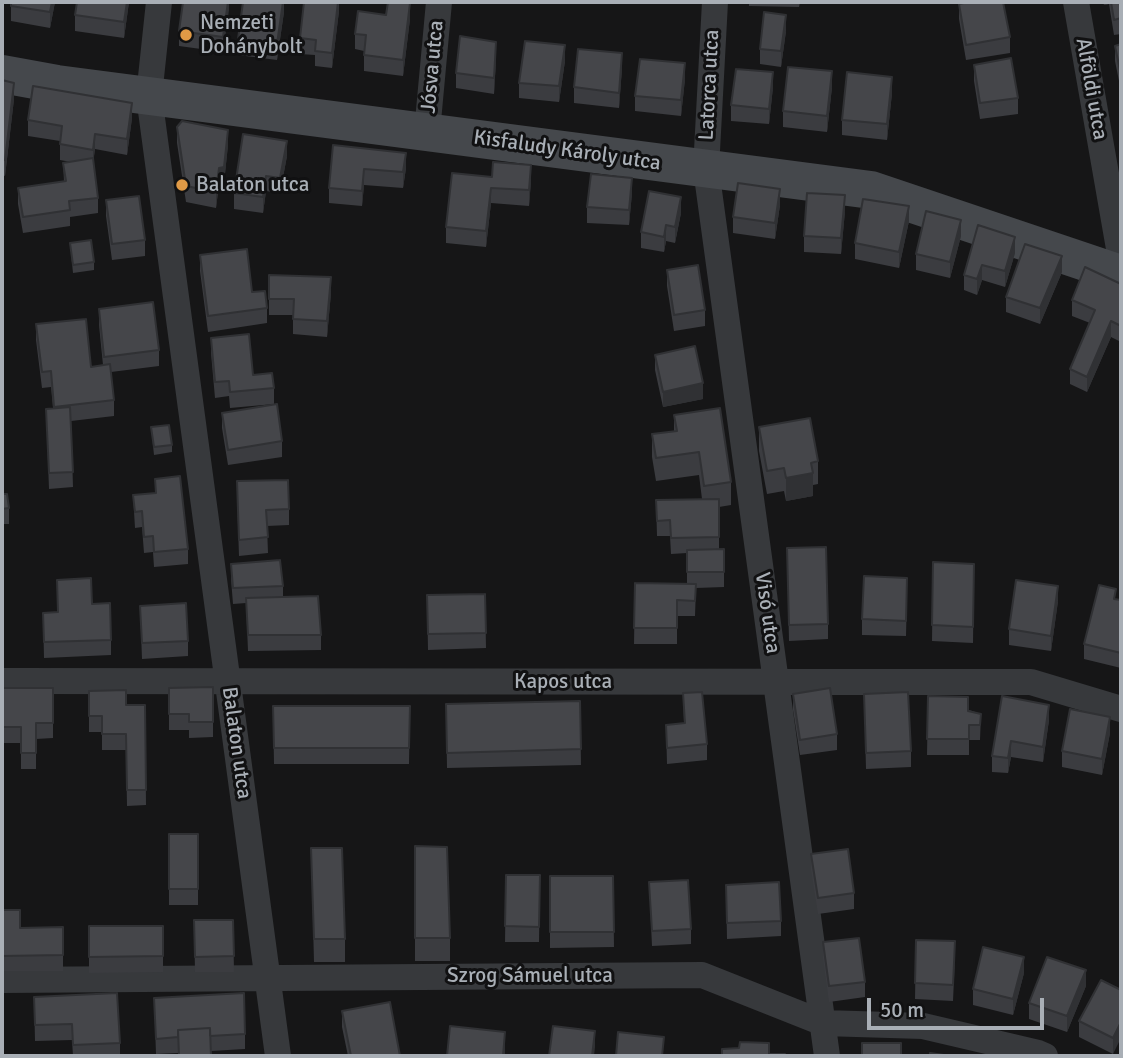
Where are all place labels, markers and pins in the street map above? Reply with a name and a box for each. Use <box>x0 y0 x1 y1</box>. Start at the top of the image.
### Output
place label: Nemzeti Dohánybolt <box>200 10 303 60</box>
marker: Nemzeti Dohánybolt <box>178 27 194 43</box>
place label: Balaton utca <box>196 172 309 198</box>
marker: Balaton utca <box>174 177 190 193</box>

